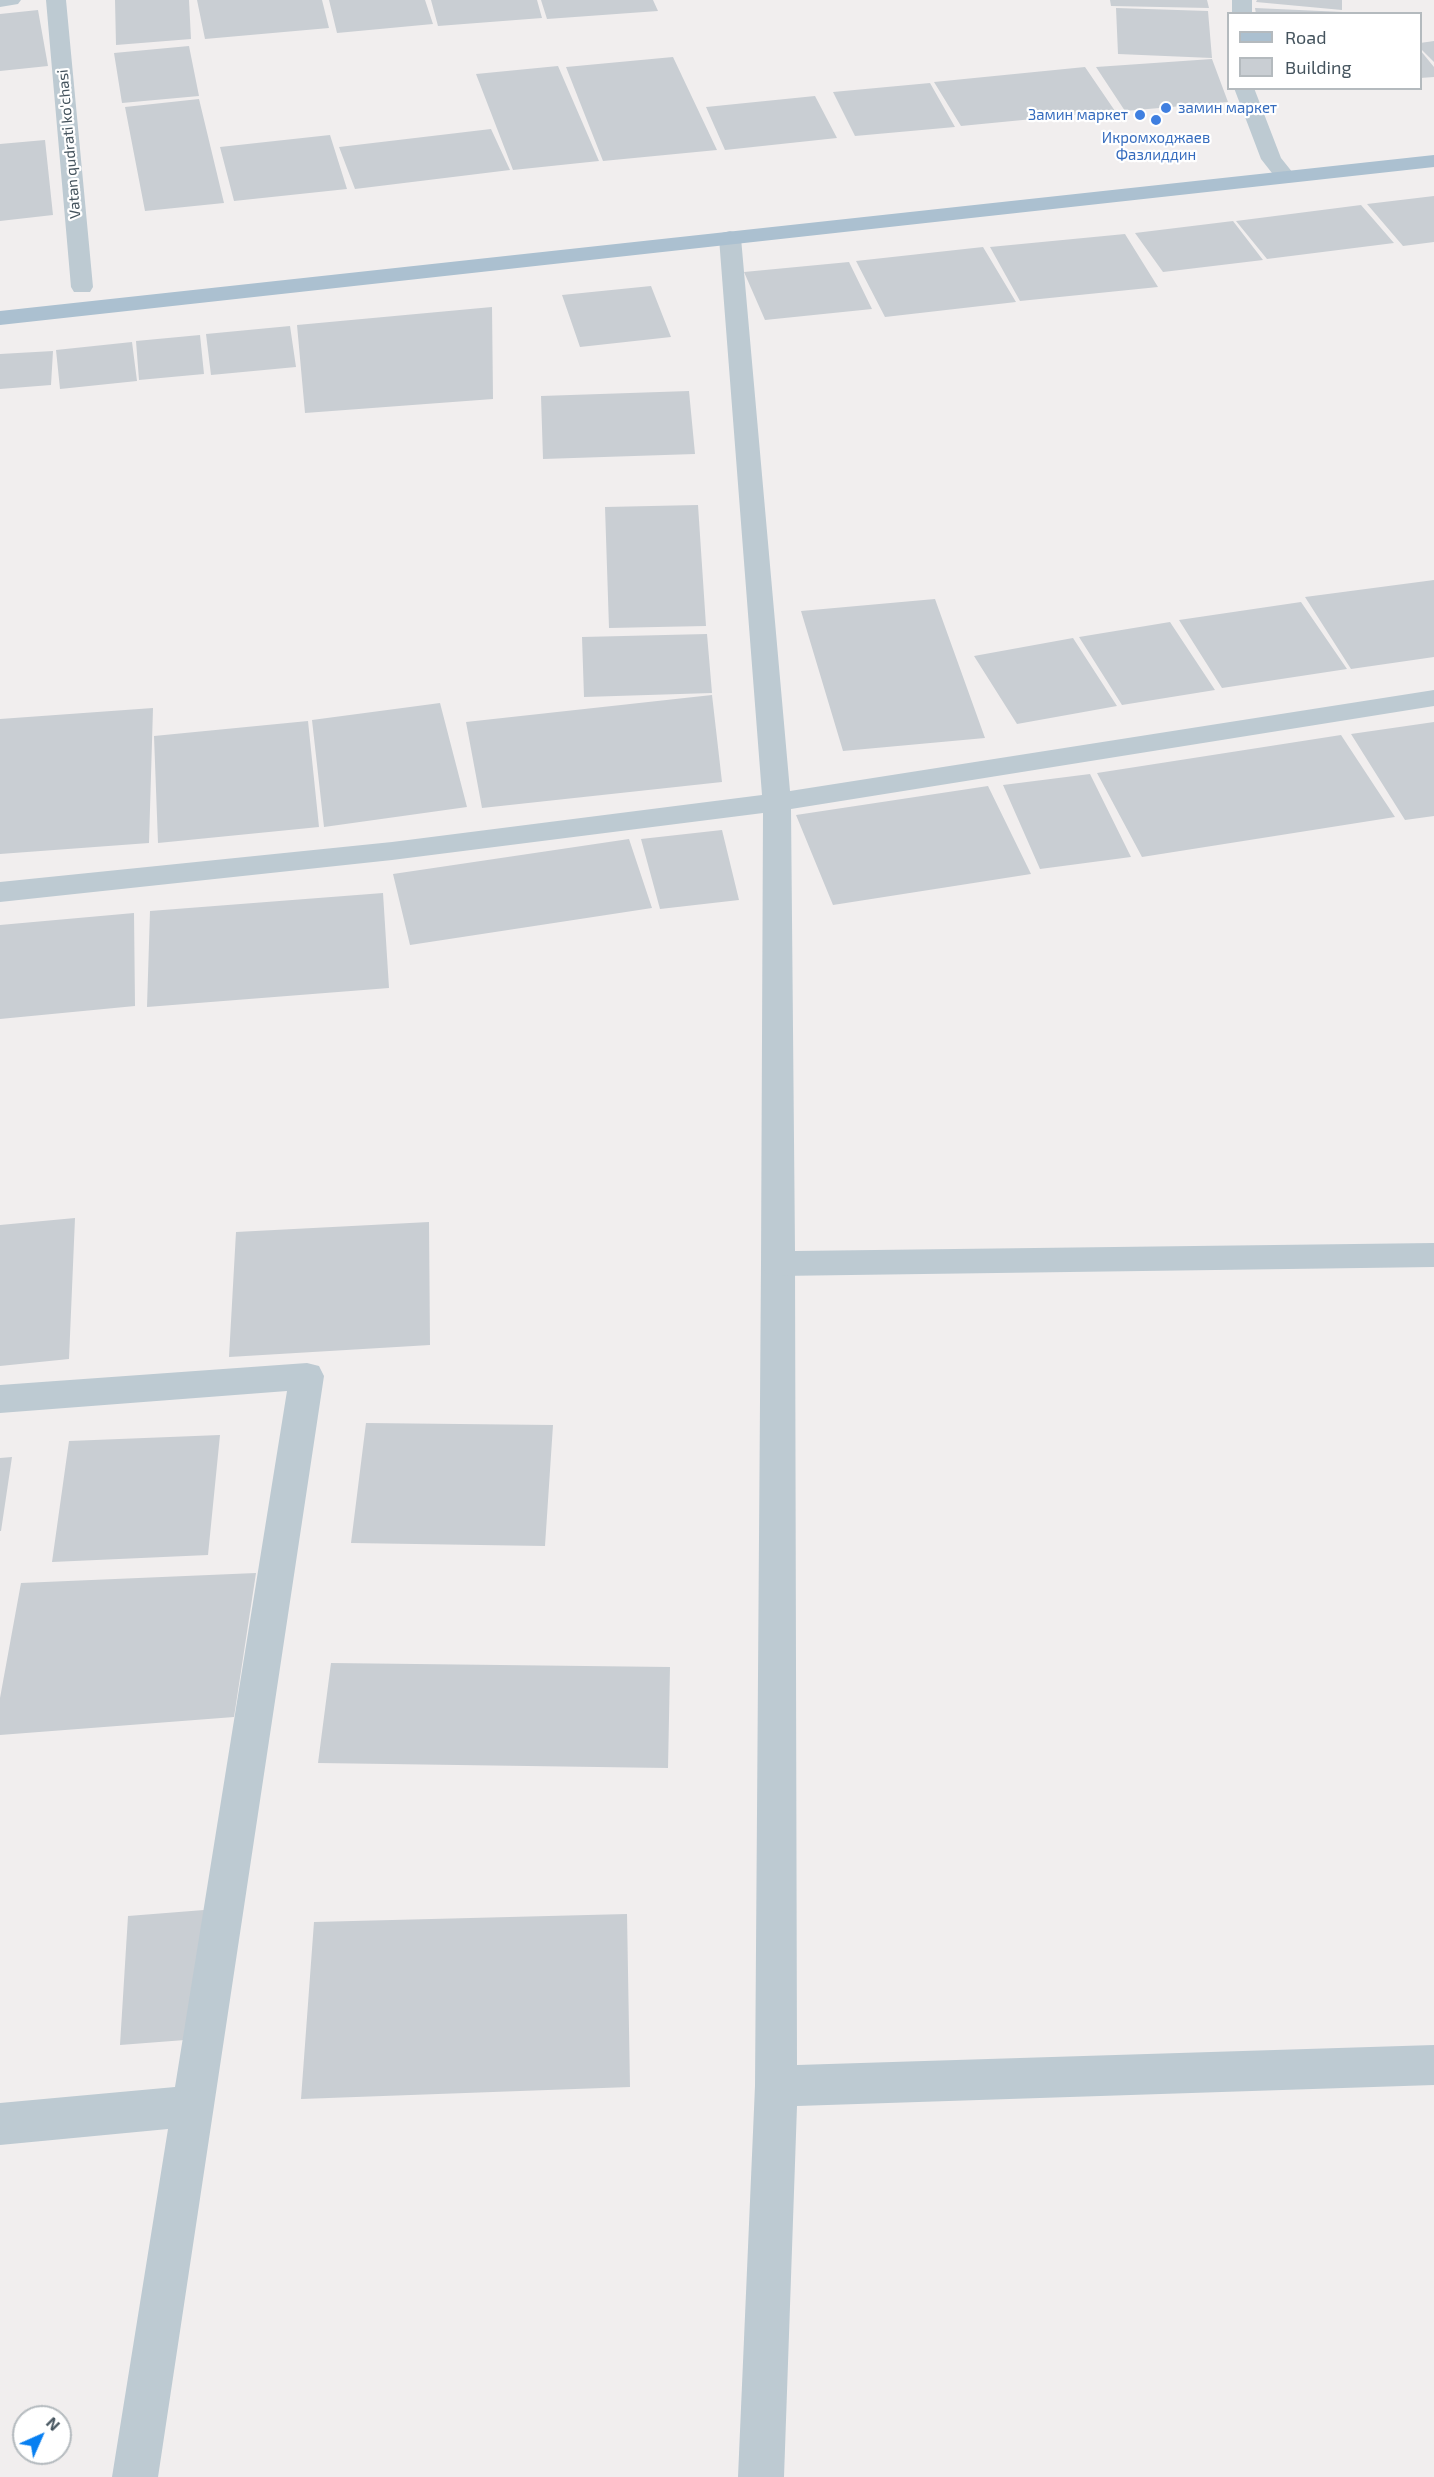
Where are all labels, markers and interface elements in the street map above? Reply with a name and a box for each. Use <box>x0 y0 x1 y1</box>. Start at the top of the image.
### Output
legend <box>1227 12 1422 90</box>
text: Road <box>1285 26 1326 48</box>
text: Building <box>1285 56 1352 78</box>
street label: Vatan qudrati ko'chasi <box>54 69 84 219</box>
place label: замин маркет <box>1178 99 1277 117</box>
marker: замин маркет <box>1159 101 1173 115</box>
place label: Замин маркет <box>1028 106 1128 124</box>
marker: Замин маркет <box>1133 108 1147 122</box>
marker: Икромходжаев Фазлиддин <box>1149 113 1163 127</box>
place label: Икромходжаев Фазлиддин <box>1102 129 1210 164</box>
north arrow <box>12 2405 72 2465</box>
text: N <box>43 2413 64 2434</box>

